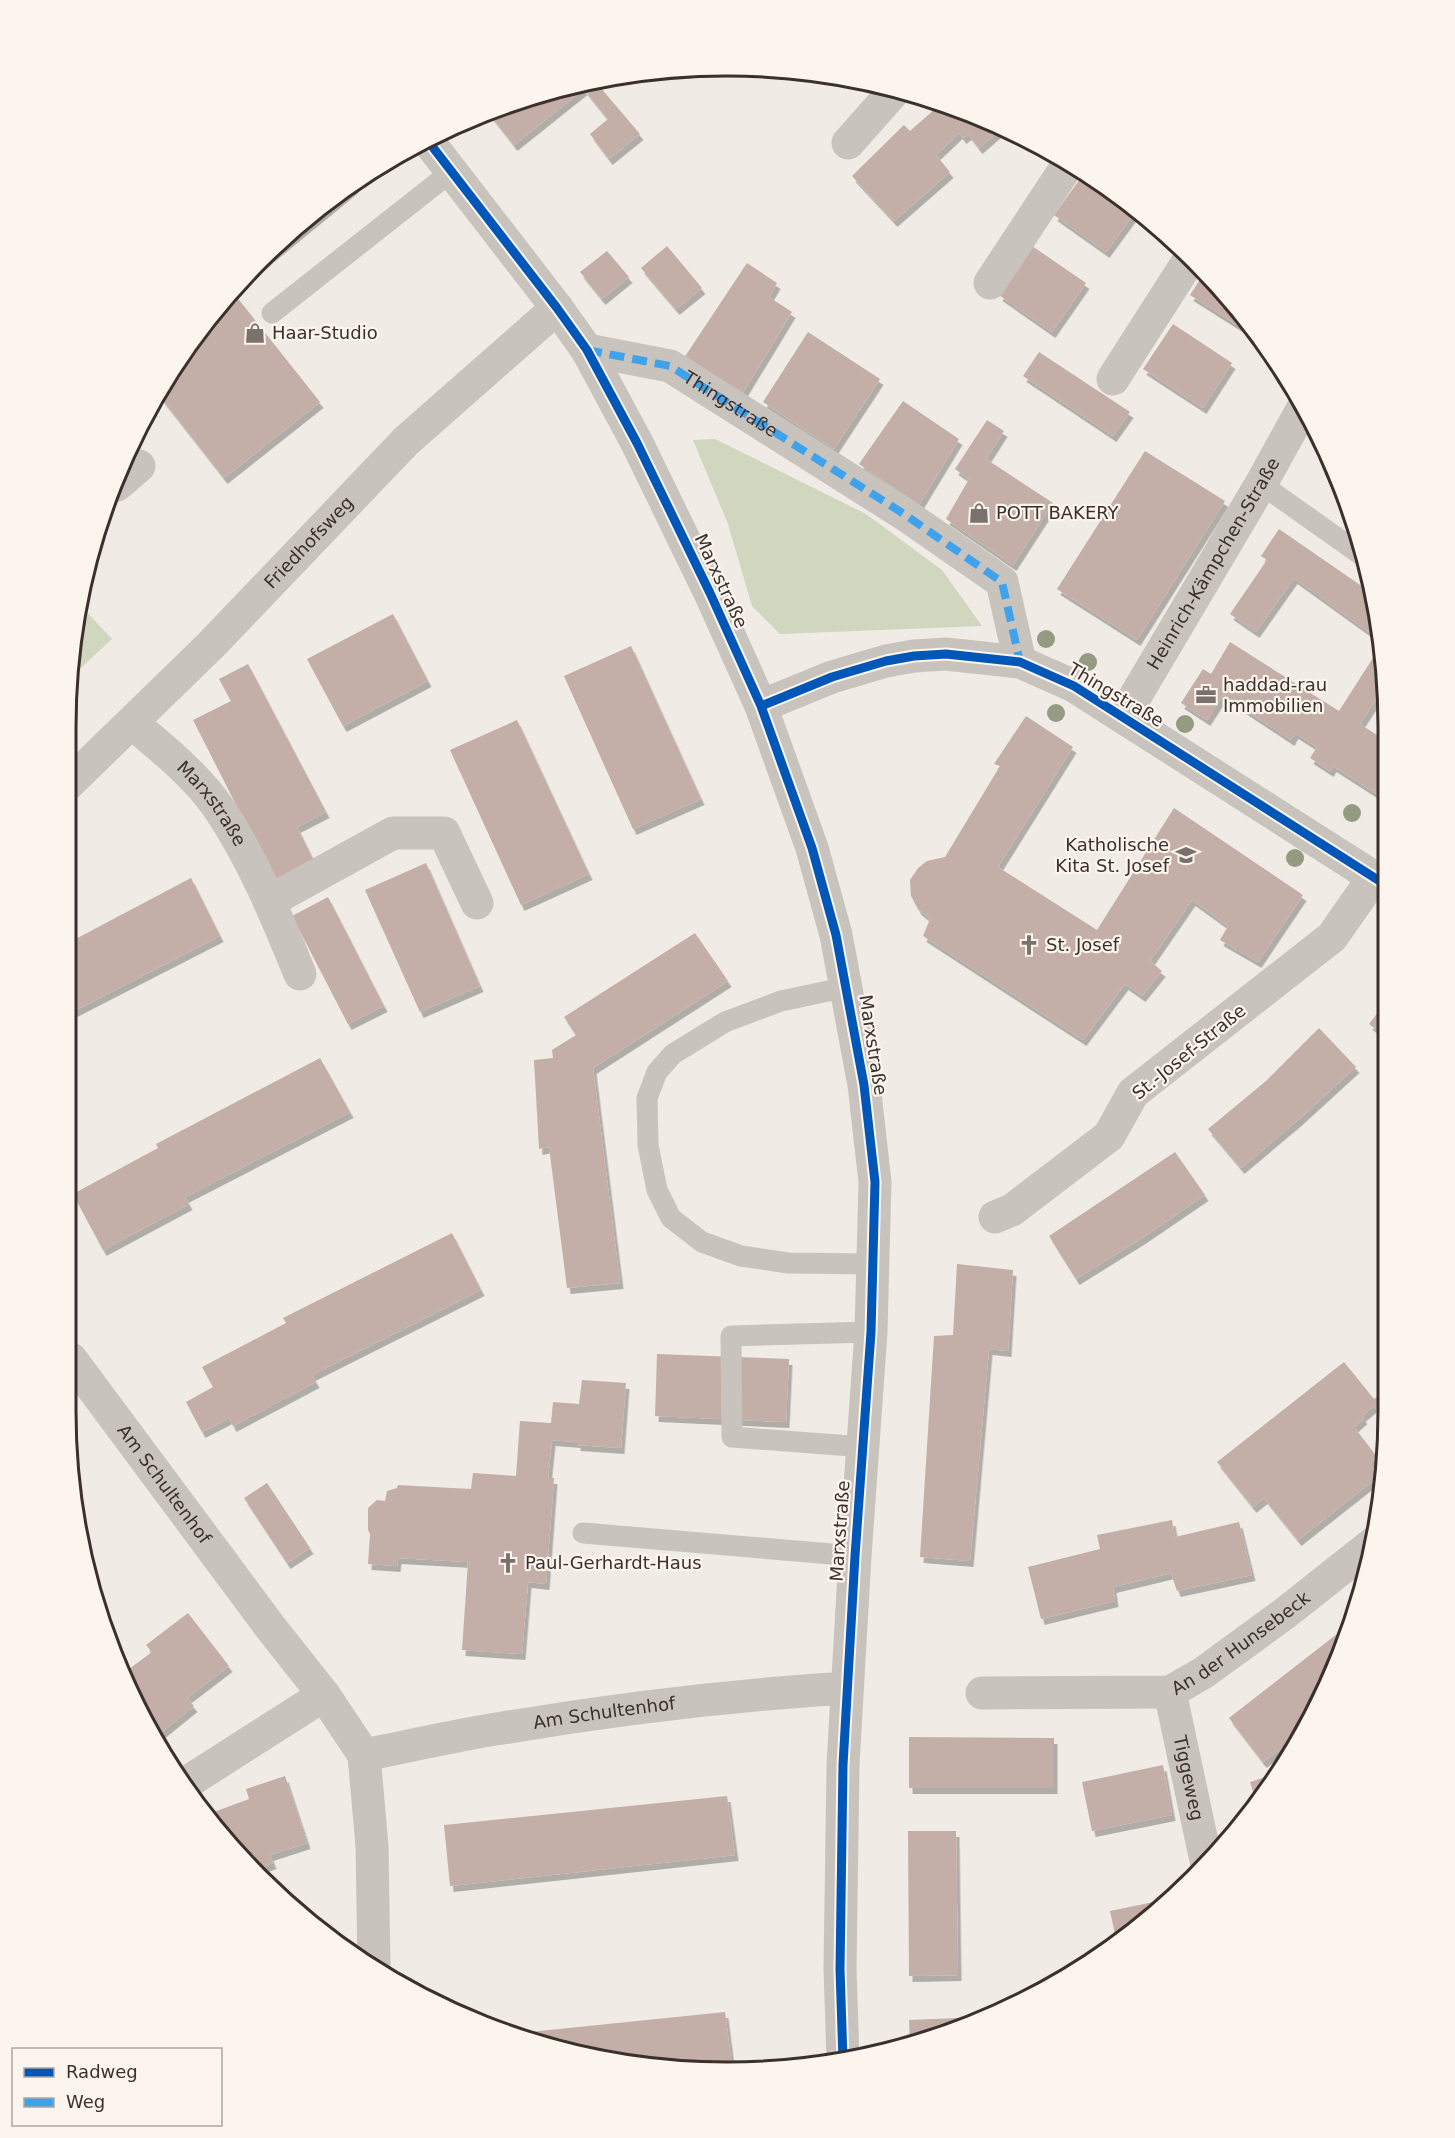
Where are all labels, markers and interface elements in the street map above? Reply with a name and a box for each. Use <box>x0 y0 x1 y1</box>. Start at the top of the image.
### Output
shop icon: Haar-Studio <box>243 321 267 345</box>
place label: Haar-Studio <box>272 322 378 343</box>
street label: Thingstraße <box>679 366 782 441</box>
street label: Heinrich-Kämpchen-Straße <box>1142 454 1284 673</box>
street label: Friedhofsweg <box>260 492 357 593</box>
shop icon: POTT BAKERY <box>967 501 991 525</box>
place label: POTT BAKERY <box>996 502 1120 523</box>
street label: Marxstraße <box>691 530 752 631</box>
street label: Thingstraße <box>1064 657 1168 731</box>
place label: haddad-rau Immobilien <box>1223 674 1327 716</box>
office icon: haddad-rau Immobilien <box>1194 683 1218 707</box>
street label: Marxstraße <box>173 756 251 850</box>
place label: Katholische Kita St. Josef <box>1055 834 1170 876</box>
school or university icon: Katholische Kita St. Josef <box>1174 843 1198 867</box>
church icon: St. Josef <box>1017 933 1041 957</box>
place label: St. Josef <box>1046 934 1120 955</box>
street label: Marxstraße <box>855 993 892 1097</box>
street label: St.-Josef-Straße <box>1128 1000 1250 1104</box>
street label: Am Schultenhof <box>113 1420 216 1548</box>
street label: Marxstraße <box>825 1480 854 1582</box>
church icon: Paul-Gerhardt-Haus <box>496 1551 520 1575</box>
place label: Paul-Gerhardt-Haus <box>525 1552 702 1573</box>
street label: An der Hunsebeck <box>1168 1586 1314 1699</box>
street label: Am Schultenhof <box>532 1692 677 1733</box>
street label: Tiggeweg <box>1169 1732 1208 1823</box>
legend <box>12 2048 222 2126</box>
text: Radweg <box>66 2061 138 2082</box>
text: Weg <box>66 2091 105 2112</box>

